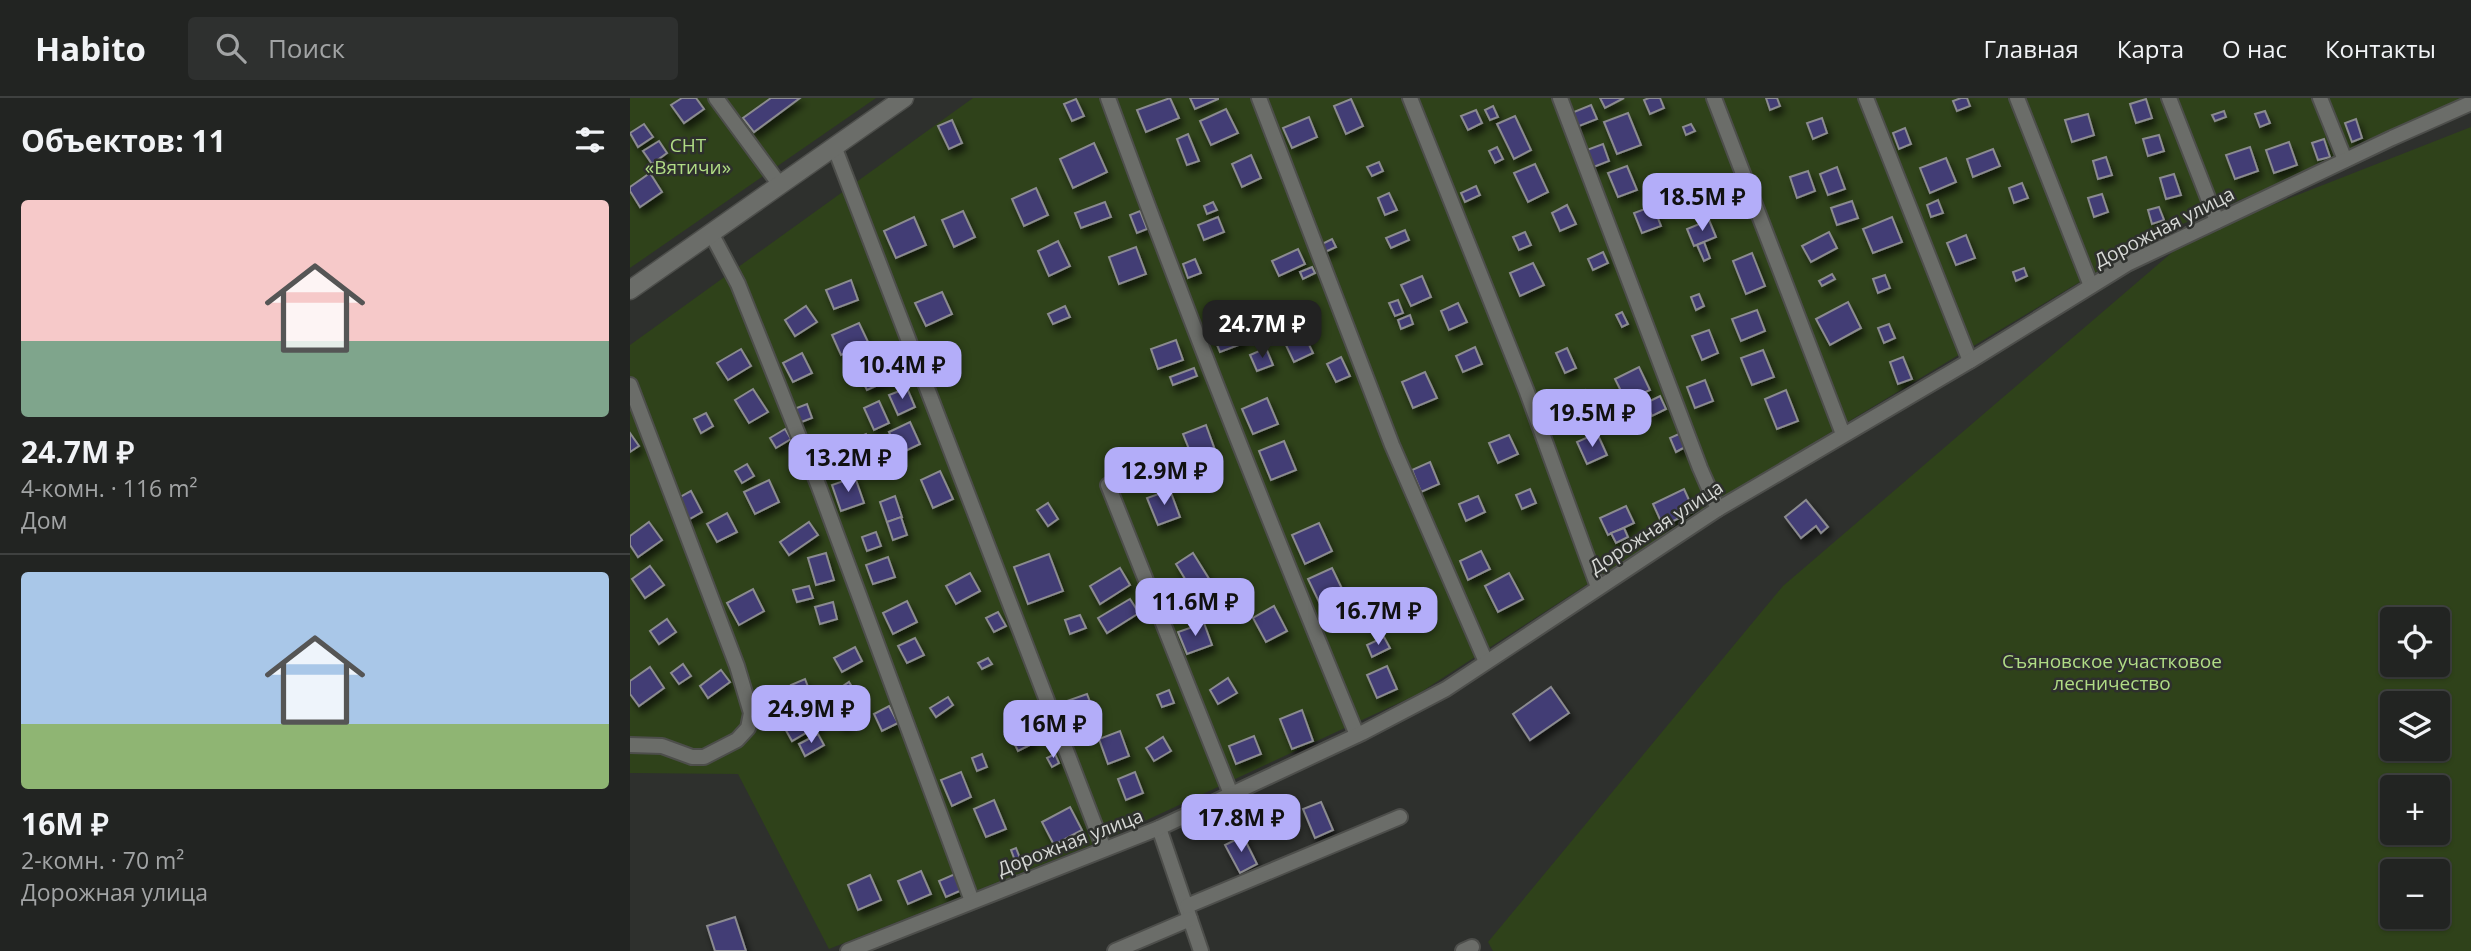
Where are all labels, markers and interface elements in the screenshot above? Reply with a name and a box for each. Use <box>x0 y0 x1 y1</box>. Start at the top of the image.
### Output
search box <box>188 17 678 80</box>
text: Habito <box>35 26 146 71</box>
icon: search <box>212 29 250 67</box>
text: Поиск <box>268 30 345 66</box>
text: Главная <box>1984 32 2079 65</box>
text: Карта <box>2117 32 2184 65</box>
text: О нас <box>2222 32 2287 65</box>
text: Контакты <box>2325 32 2436 65</box>
text: Объектов: 11 <box>21 120 226 161</box>
icon: filters <box>571 121 609 159</box>
park label: СНТ «Вятичи» <box>645 132 731 180</box>
pin: 18.5M ₽ <box>1637 174 1767 233</box>
text: 18.5M ₽ <box>1658 180 1746 212</box>
street label: Дорожная улица <box>2089 180 2239 274</box>
icon: home <box>252 245 378 371</box>
pin: 24.7M ₽ <box>1197 300 1327 360</box>
text: 24.7M ₽ <box>1218 307 1306 339</box>
pin: 10.4M ₽ <box>837 342 967 401</box>
text: 10.4M ₽ <box>858 348 946 380</box>
pin: 19.5M ₽ <box>1527 390 1657 449</box>
text: 19.5M ₽ <box>1548 396 1636 428</box>
text: 24.7M ₽ <box>21 431 135 472</box>
pin: 13.2M ₽ <box>783 434 913 494</box>
text: 13.2M ₽ <box>804 441 892 473</box>
pin: 12.9M ₽ <box>1099 448 1229 507</box>
text: 12.9M ₽ <box>1120 454 1208 486</box>
text: 4-комн. · 116 m² <box>21 472 197 504</box>
street label: Дорожная улица <box>1584 474 1728 580</box>
text: Дом <box>21 504 67 536</box>
pin: 11.6M ₽ <box>1130 578 1260 638</box>
text: 11.6M ₽ <box>1151 585 1239 617</box>
pin: 16.7M ₽ <box>1313 588 1443 647</box>
text: 16.7M ₽ <box>1334 594 1422 626</box>
map controls <box>2380 607 2450 929</box>
button: locate <box>2380 607 2450 677</box>
icon: home <box>252 617 378 743</box>
park label: Съяновское участковое лесничество <box>2002 648 2222 696</box>
pin: 24.9M ₽ <box>746 686 876 745</box>
button: layers <box>2380 691 2450 761</box>
text: 24.9M ₽ <box>767 692 855 724</box>
pin: 16M ₽ <box>1004 700 1102 760</box>
text: 16M ₽ <box>1019 707 1087 739</box>
button: + <box>2380 775 2450 845</box>
pin: 17.8M ₽ <box>1176 794 1306 854</box>
text: 17.8M ₽ <box>1197 801 1285 833</box>
street label: Дорожная улица <box>993 802 1147 882</box>
text: 16M ₽ <box>21 803 109 844</box>
text: 2-комн. · 70 m² <box>21 844 184 876</box>
button: − <box>2380 859 2450 929</box>
text: Дорожная улица <box>21 876 208 908</box>

